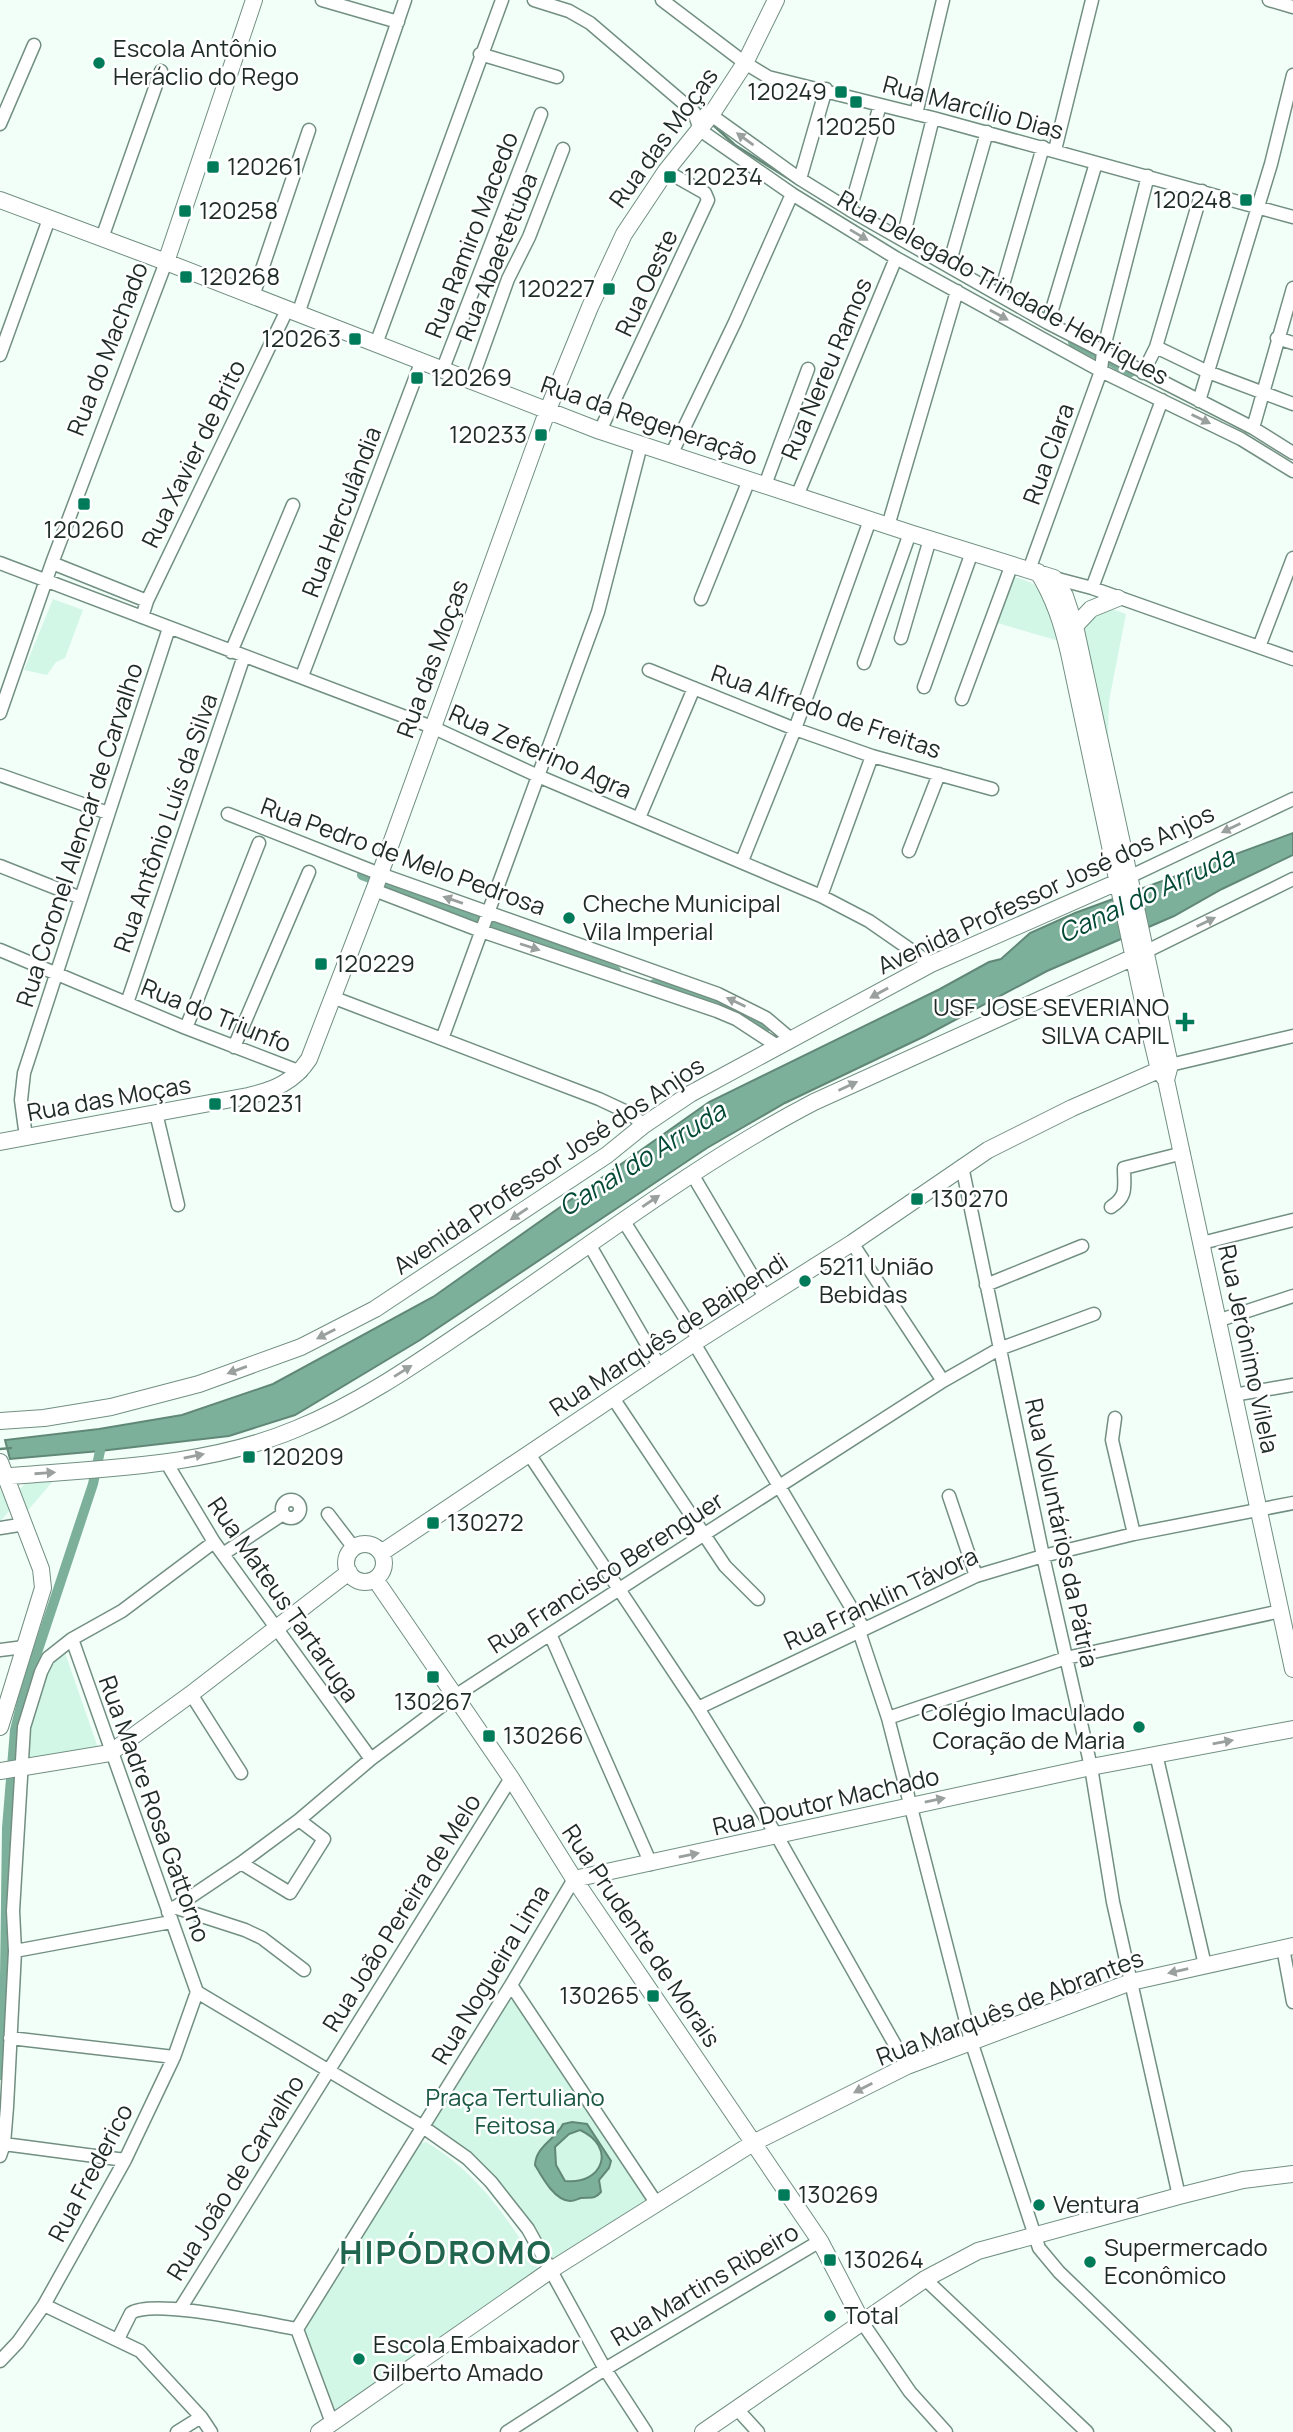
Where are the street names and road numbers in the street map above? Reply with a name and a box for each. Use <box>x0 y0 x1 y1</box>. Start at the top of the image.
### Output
street label: Rua das Moças <box>601 60 725 214</box>
street label: Rua Marcílio Dias <box>879 67 1067 147</box>
street label: Rua Ramiro Macedo <box>416 127 525 342</box>
street label: Rua Abaetetuba <box>447 167 544 346</box>
street label: Rua Delegado Trindade Henriques <box>832 182 1175 392</box>
street label: Rua Oeste <box>606 223 685 341</box>
street label: Rua do Machado <box>58 257 155 440</box>
street label: Rua Nereu Ramos <box>772 272 879 465</box>
street label: Rua Xavier de Brito <box>133 354 253 553</box>
street label: Rua da Regeneração <box>537 367 762 472</box>
street label: Rua Clara <box>1014 398 1081 509</box>
street label: Rua Herculândia <box>293 421 388 601</box>
street label: Rua das Moças <box>388 575 475 742</box>
street label: Rua Alfredo de Freitas <box>707 656 946 765</box>
street label: Rua Coronel Alencar de Carvalho <box>7 658 150 1011</box>
street label: Rua Antônio Luís da Silva <box>105 689 224 956</box>
street label: Rua Zeferino Agra <box>444 696 637 806</box>
street label: Rua Pedro de Melo Pedrosa <box>257 789 550 922</box>
street label: Avenida Professor José dos Anjos <box>871 796 1219 981</box>
street label: Rua do Triunfo <box>137 970 296 1060</box>
street label: Avenida Professor José dos Anjos <box>386 1048 710 1281</box>
street label: Rua das Moças <box>24 1067 193 1128</box>
street label: Rua Jerônimo Vilela <box>1211 1241 1288 1456</box>
street label: Rua Marquês de Baipendi <box>543 1244 794 1423</box>
street label: Rua Voluntários da Pátria <box>1018 1395 1107 1670</box>
street label: Rua Francisco Berenguer <box>481 1483 730 1660</box>
street label: Rua Mateus Tartaruga <box>201 1490 368 1708</box>
street label: Rua Franklin Távora <box>778 1538 983 1657</box>
street label: Rua Madre Rosa Gattorno <box>92 1670 219 1946</box>
street label: Rua Doutor Machado <box>709 1758 942 1843</box>
street label: Rua João Pereira de Melo <box>314 1787 488 2038</box>
street label: Rua Prudente de Morais <box>555 1817 729 2053</box>
street label: Rua Nogueira Lima <box>423 1878 556 2070</box>
street label: Rua Marquês de Abrantes <box>871 1940 1148 2073</box>
street label: Rua João de Carvalho <box>158 2068 311 2286</box>
street label: Rua Frederico <box>40 2098 140 2247</box>
street label: Rua Martins Ribeiro <box>604 2215 804 2353</box>

